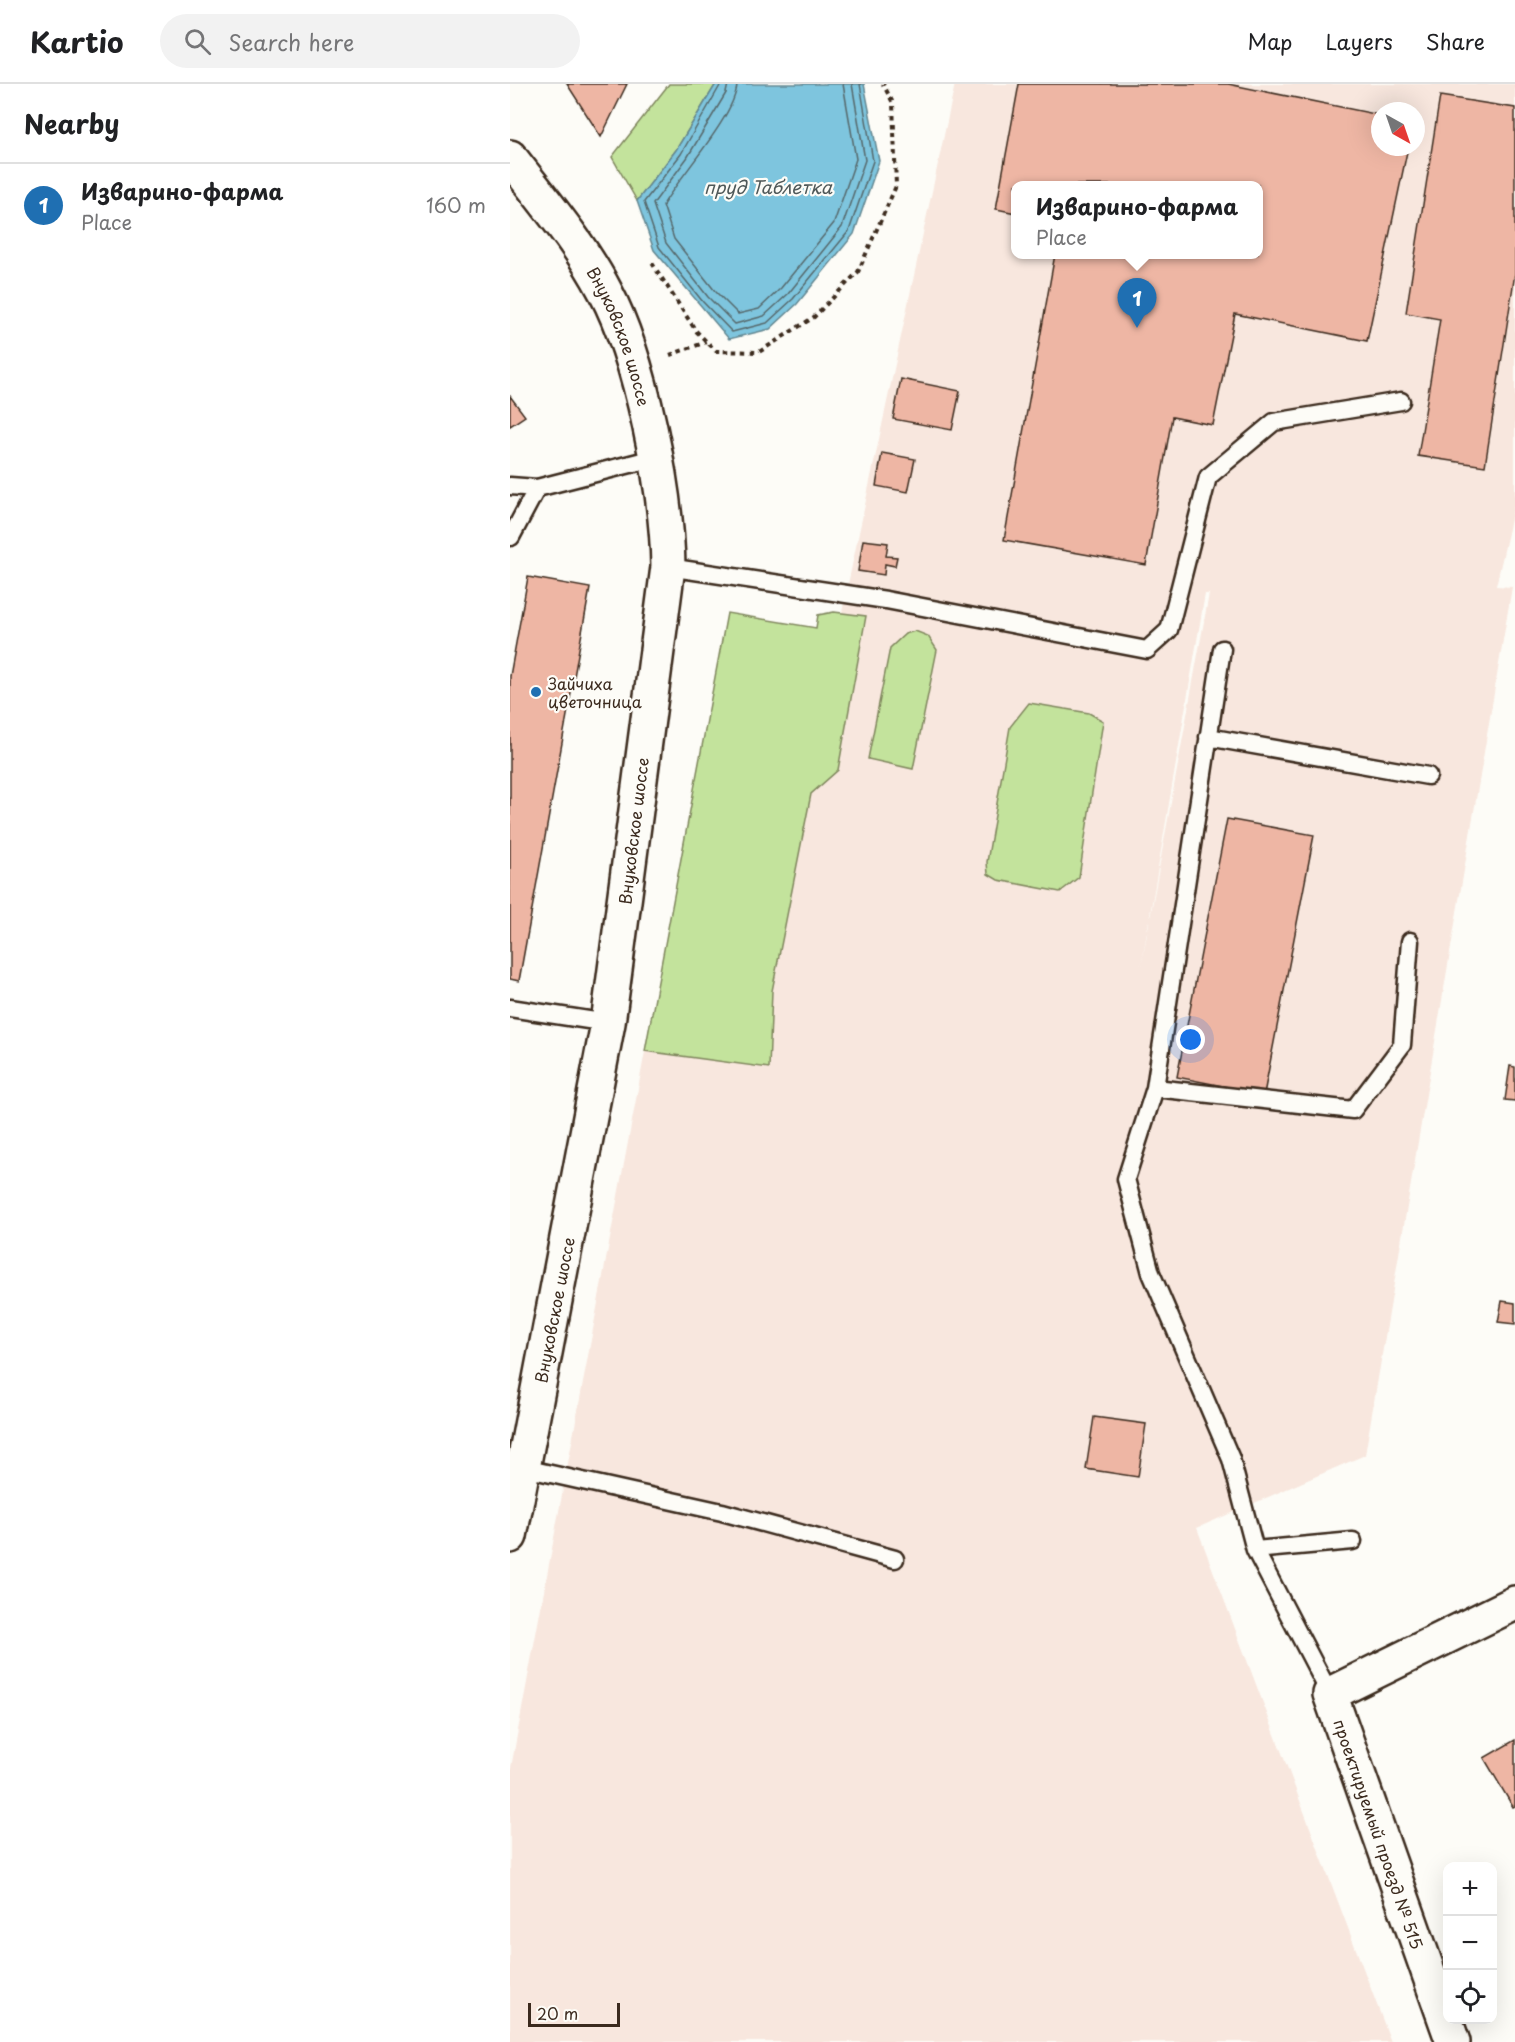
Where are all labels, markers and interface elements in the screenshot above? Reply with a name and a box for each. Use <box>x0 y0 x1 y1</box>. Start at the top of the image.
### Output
search box <box>160 14 580 68</box>
text: Kartio <box>30 20 124 63</box>
icon: search <box>181 25 214 58</box>
text: Search here <box>229 25 354 58</box>
text: Map <box>1248 25 1292 57</box>
text: Layers <box>1325 25 1393 57</box>
text: Share <box>1426 25 1485 57</box>
north arrow <box>1371 102 1425 156</box>
text: Nearby <box>24 104 119 143</box>
water label: пруд Таблетка <box>704 173 833 200</box>
text: Изварино-фарма <box>81 174 284 207</box>
popup <box>1011 181 1263 259</box>
text: Изварино-фарма <box>1036 189 1238 222</box>
text: 1 <box>39 190 48 220</box>
text: 160 m <box>426 190 486 220</box>
text: Place <box>81 207 132 237</box>
text: Place <box>1036 222 1087 252</box>
street label: Внуковское шоссе <box>582 262 657 408</box>
pin: 1 <box>1118 278 1156 328</box>
place label: Зайчиха цветочница <box>548 671 642 713</box>
marker: Зайчиха цветочница <box>529 685 543 699</box>
street label: Внуковское шоссе <box>612 756 654 906</box>
your location <box>1176 1025 1205 1054</box>
street label: Внуковское шоссе <box>528 1235 580 1385</box>
street label: проектируемый проезд № 515 <box>1328 1716 1430 1952</box>
map controls <box>1443 1862 1497 2024</box>
button: + <box>1443 1862 1497 1916</box>
button: − <box>1443 1916 1497 1970</box>
button: locate <box>1443 1970 1497 2024</box>
scale bar <box>528 2000 620 2028</box>
text: 20 m <box>537 2001 578 2025</box>

